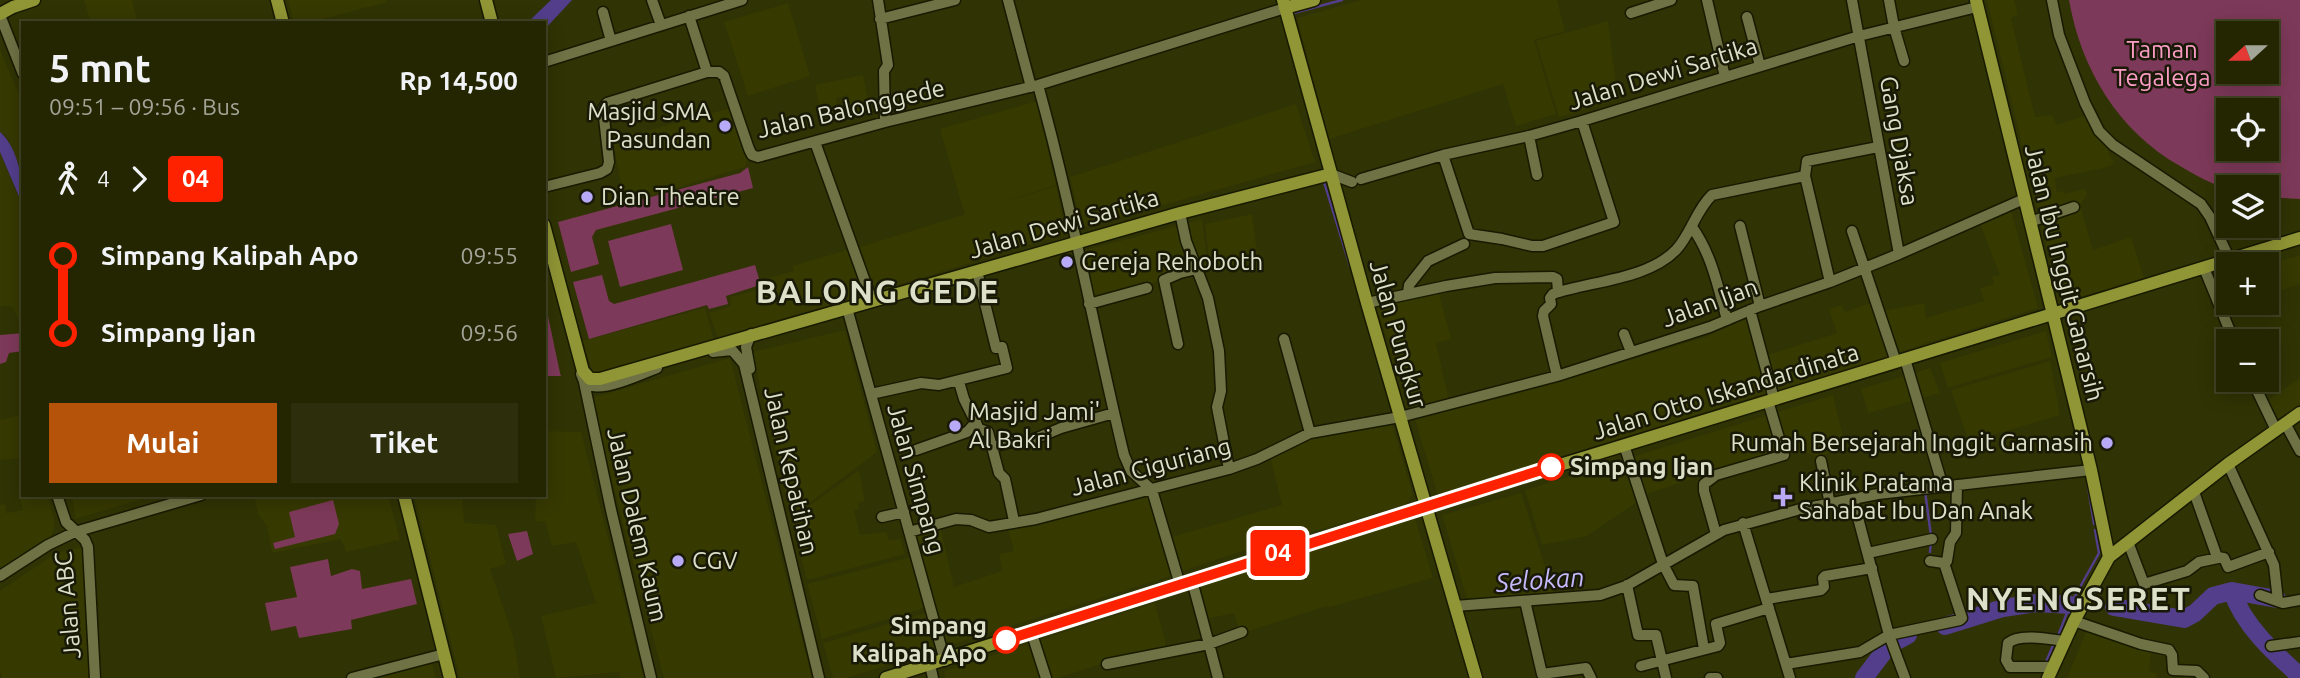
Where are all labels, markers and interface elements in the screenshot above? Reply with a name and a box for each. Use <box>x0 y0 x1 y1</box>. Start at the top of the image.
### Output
north arrow <box>2216 21 2278 84</box>
map controls <box>2216 21 2279 392</box>
street label: Jalan Dewi Sartika <box>1565 32 1760 115</box>
park label: Taman Tegalega <box>2113 36 2211 91</box>
text: 5 mnt <box>49 47 151 89</box>
text: Rp 14,500 <box>399 66 518 95</box>
street label: Jalan Balonggede <box>754 74 947 143</box>
street label: Gang Djaksa <box>1875 74 1924 208</box>
text: 09:51 – 09:56 · Bus <box>49 94 240 119</box>
place label: Masjid SMA Pasundan <box>587 98 711 153</box>
button: locate <box>2216 98 2279 161</box>
marker: Masjid SMA Pasundan <box>717 118 733 134</box>
street label: Jalan Ibu Inggit Ganarsih <box>2020 142 2109 404</box>
icon: walk <box>49 160 87 198</box>
icon: forward <box>120 160 158 198</box>
text: 04 <box>182 165 209 192</box>
text: 4 <box>97 166 110 191</box>
button: layers <box>2216 175 2279 238</box>
place label: Dian Theatre <box>601 183 740 210</box>
street label: Jalan Dewi Sartika <box>966 184 1162 263</box>
marker: Dian Theatre <box>579 189 595 205</box>
text: Simpang Kalipah Apo <box>101 241 359 270</box>
text: 09:55 <box>460 243 518 268</box>
place label: Gereja Rehoboth <box>1081 248 1263 275</box>
button: + <box>2216 252 2279 315</box>
marker: Gereja Rehoboth <box>1059 254 1075 270</box>
street label: Jalan Pungkur <box>1364 257 1432 411</box>
district label: BALONG GEDE <box>756 273 1000 309</box>
street label: Jalan Ijan <box>1658 273 1761 332</box>
text: Simpang Ijan <box>101 318 256 347</box>
text: 09:56 <box>460 320 518 345</box>
button: − <box>2216 329 2279 392</box>
street label: Jalan Otto Iskandardinata <box>1590 338 1862 445</box>
street label: Jalan Kepatihan <box>759 385 824 557</box>
place label: Masjid Jami' Al Bakri <box>969 398 1100 453</box>
street label: Jalan Simpang <box>882 401 951 557</box>
button: Mulai <box>49 403 277 483</box>
button: Tiket <box>291 403 518 483</box>
marker: Masjid Jami' Al Bakri <box>947 418 963 434</box>
street label: Jalan Dalem Kaum <box>602 425 673 625</box>
place label: Rumah Bersejarah Inggit Garnasih <box>1731 429 2093 456</box>
street label: Jalan Ciguriang <box>1068 432 1234 501</box>
marker: Rumah Bersejarah Inggit Garnasih <box>2099 435 2115 451</box>
place label: Simpang Ijan <box>1570 453 1713 480</box>
marker: Simpang Ijan <box>1538 454 1564 480</box>
place label: Klinik Pratama Sahabat Ibu Dan Anak <box>1799 469 2033 524</box>
marker: Klinik Pratama Sahabat Ibu Dan Anak <box>1773 487 1793 507</box>
line badge: 04 <box>1246 530 1310 576</box>
text: 04 <box>1264 539 1292 566</box>
place label: CGV <box>692 547 738 574</box>
street label: Jalan ABC <box>49 550 86 660</box>
marker: CGV <box>670 553 686 569</box>
water label: Selokan <box>1494 562 1585 597</box>
district label: NYENGSERET <box>1966 580 2192 616</box>
place label: Simpang Kalipah Apo <box>851 612 987 667</box>
marker: Simpang Kalipah Apo <box>993 627 1019 653</box>

